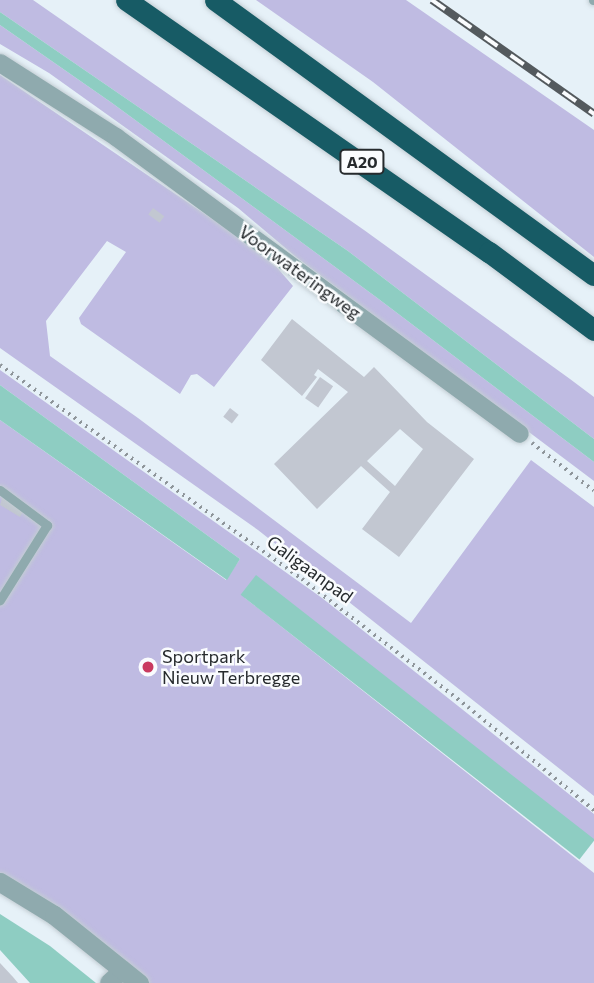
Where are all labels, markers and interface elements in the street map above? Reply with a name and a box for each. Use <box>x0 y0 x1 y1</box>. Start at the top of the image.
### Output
road number: A20 <box>339 150 385 174</box>
street label: Voorwateringweg <box>235 221 365 323</box>
street label: Galigaanpad <box>263 531 357 607</box>
place label: Sportpark Nieuw Terbregge <box>162 646 300 688</box>
marker: Sportpark Nieuw Terbregge <box>140 659 156 675</box>

